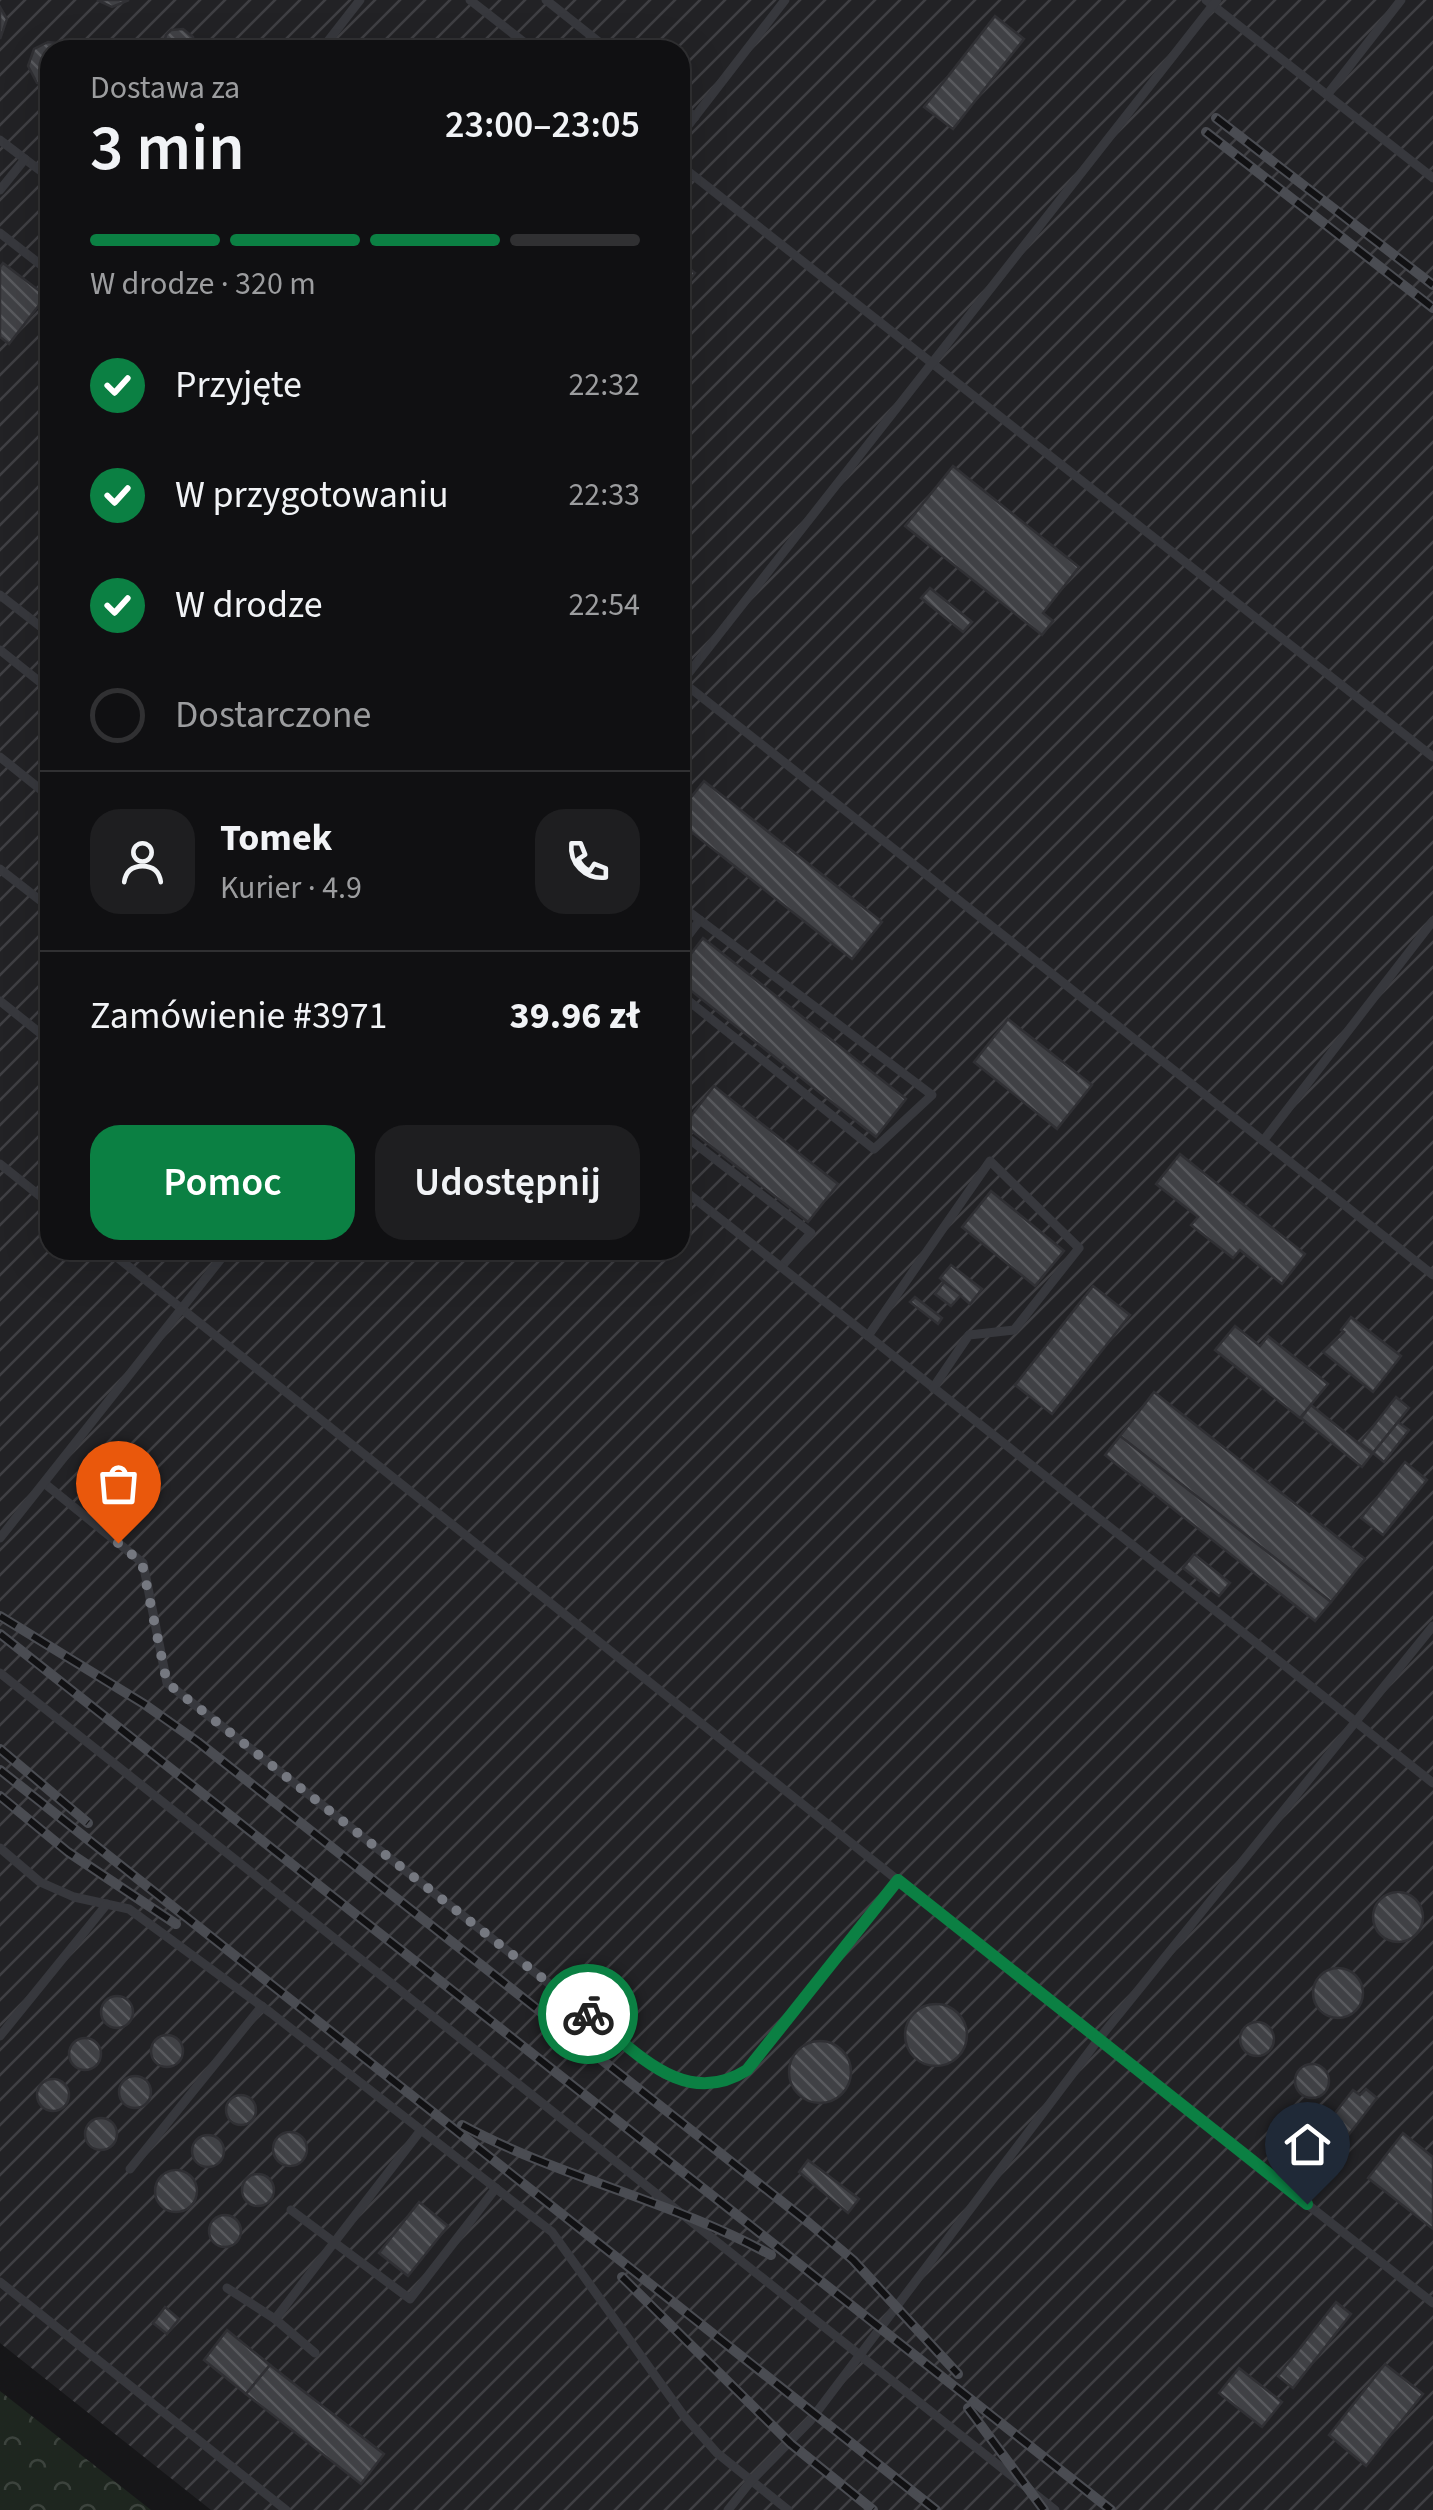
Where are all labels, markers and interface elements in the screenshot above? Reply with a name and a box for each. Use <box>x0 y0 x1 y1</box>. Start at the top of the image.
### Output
text: Dostawa za <box>90 65 240 111</box>
text: 23:00–23:05 <box>445 98 640 152</box>
text: 3 min <box>90 102 245 195</box>
text: W drodze · 320 m <box>90 261 316 307</box>
icon: check <box>90 358 145 413</box>
text: Przyjęte <box>175 358 302 412</box>
text: 22:32 <box>568 362 640 408</box>
icon: check <box>90 468 145 523</box>
text: W przygotowaniu <box>175 468 449 522</box>
text: 22:33 <box>568 472 640 518</box>
icon: check <box>90 578 145 633</box>
text: W drodze <box>175 578 323 632</box>
text: 22:54 <box>568 582 640 628</box>
text: Dostarczone <box>175 688 371 742</box>
button: person <box>90 809 195 914</box>
button: phone <box>535 809 640 914</box>
text: Tomek <box>220 811 332 865</box>
text: Kurier · 4.9 <box>220 865 362 911</box>
text: Zamówienie #3971 <box>90 989 388 1043</box>
text: 39.96 zł <box>510 989 640 1043</box>
button: Pomoc <box>90 1125 355 1240</box>
button: Udostępnij <box>375 1125 640 1240</box>
pin <box>76 1441 161 1544</box>
icon: bag <box>91 1456 146 1511</box>
courier <box>538 1964 638 2064</box>
icon: bike <box>561 1987 616 2042</box>
pin <box>1265 2102 1350 2205</box>
icon: home <box>1280 2117 1335 2172</box>

